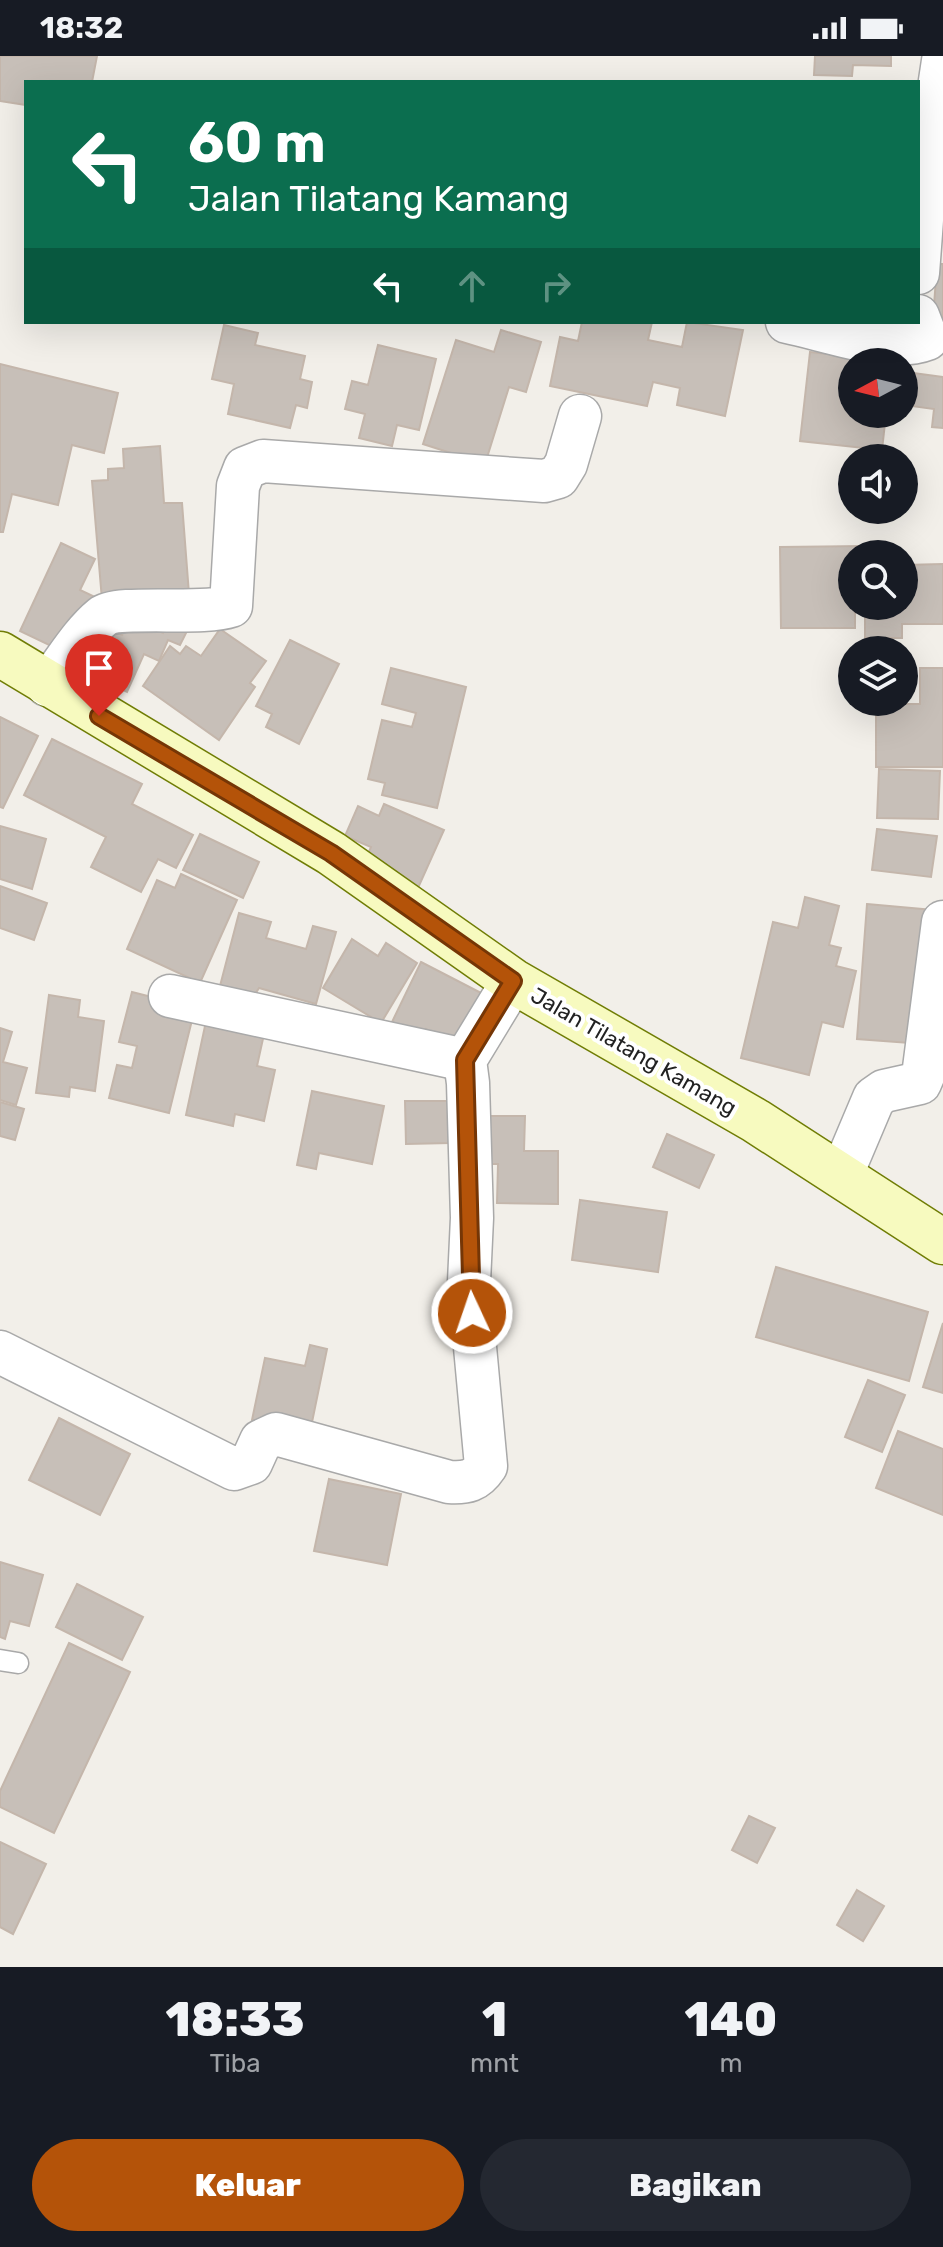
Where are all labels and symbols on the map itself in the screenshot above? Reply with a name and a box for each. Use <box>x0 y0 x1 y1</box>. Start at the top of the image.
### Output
north arrow <box>838 348 918 428</box>
pin <box>65 634 133 716</box>
street label: Jalan Tilatang Kamang <box>526 981 741 1121</box>
position arrow <box>430 1271 514 1355</box>

